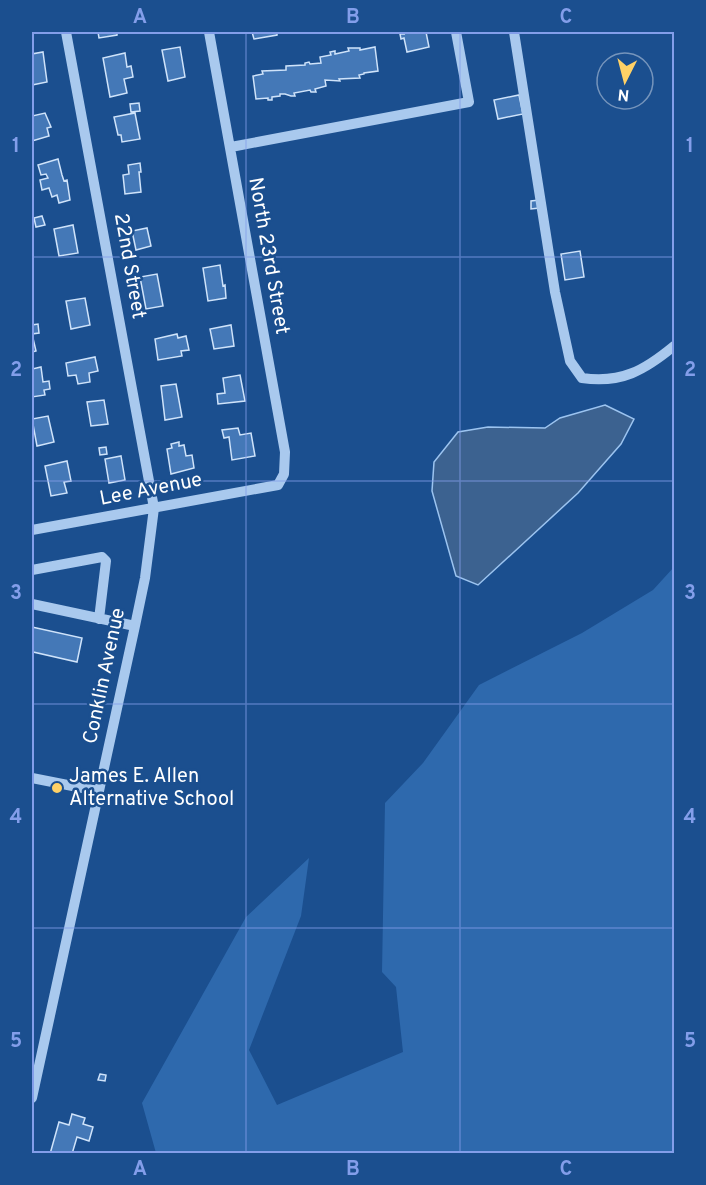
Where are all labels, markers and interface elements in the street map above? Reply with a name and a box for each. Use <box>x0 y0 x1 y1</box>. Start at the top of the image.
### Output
text: A <box>133 5 147 31</box>
text: B <box>346 5 360 31</box>
text: C <box>560 5 572 31</box>
north arrow <box>595 51 655 111</box>
text: N <box>617 83 630 104</box>
text: 1 <box>12 134 20 160</box>
text: 1 <box>686 134 694 160</box>
street label: North 23rd Street <box>241 175 295 337</box>
street label: 22nd Street <box>107 211 151 321</box>
text: 2 <box>10 358 22 384</box>
text: 2 <box>684 358 696 384</box>
street label: Lee Avenue <box>98 467 204 513</box>
text: 3 <box>10 581 22 607</box>
text: 3 <box>684 581 696 607</box>
street label: Conklin Avenue <box>78 606 132 746</box>
place label: James E. Allen Alternative School <box>69 764 234 813</box>
marker: James E. Allen Alternative School <box>50 781 64 795</box>
text: 4 <box>10 805 22 831</box>
text: 4 <box>684 805 696 831</box>
text: 5 <box>10 1029 22 1055</box>
text: 5 <box>684 1029 696 1055</box>
text: A <box>133 1157 147 1183</box>
text: B <box>346 1157 360 1183</box>
text: C <box>560 1157 572 1183</box>

